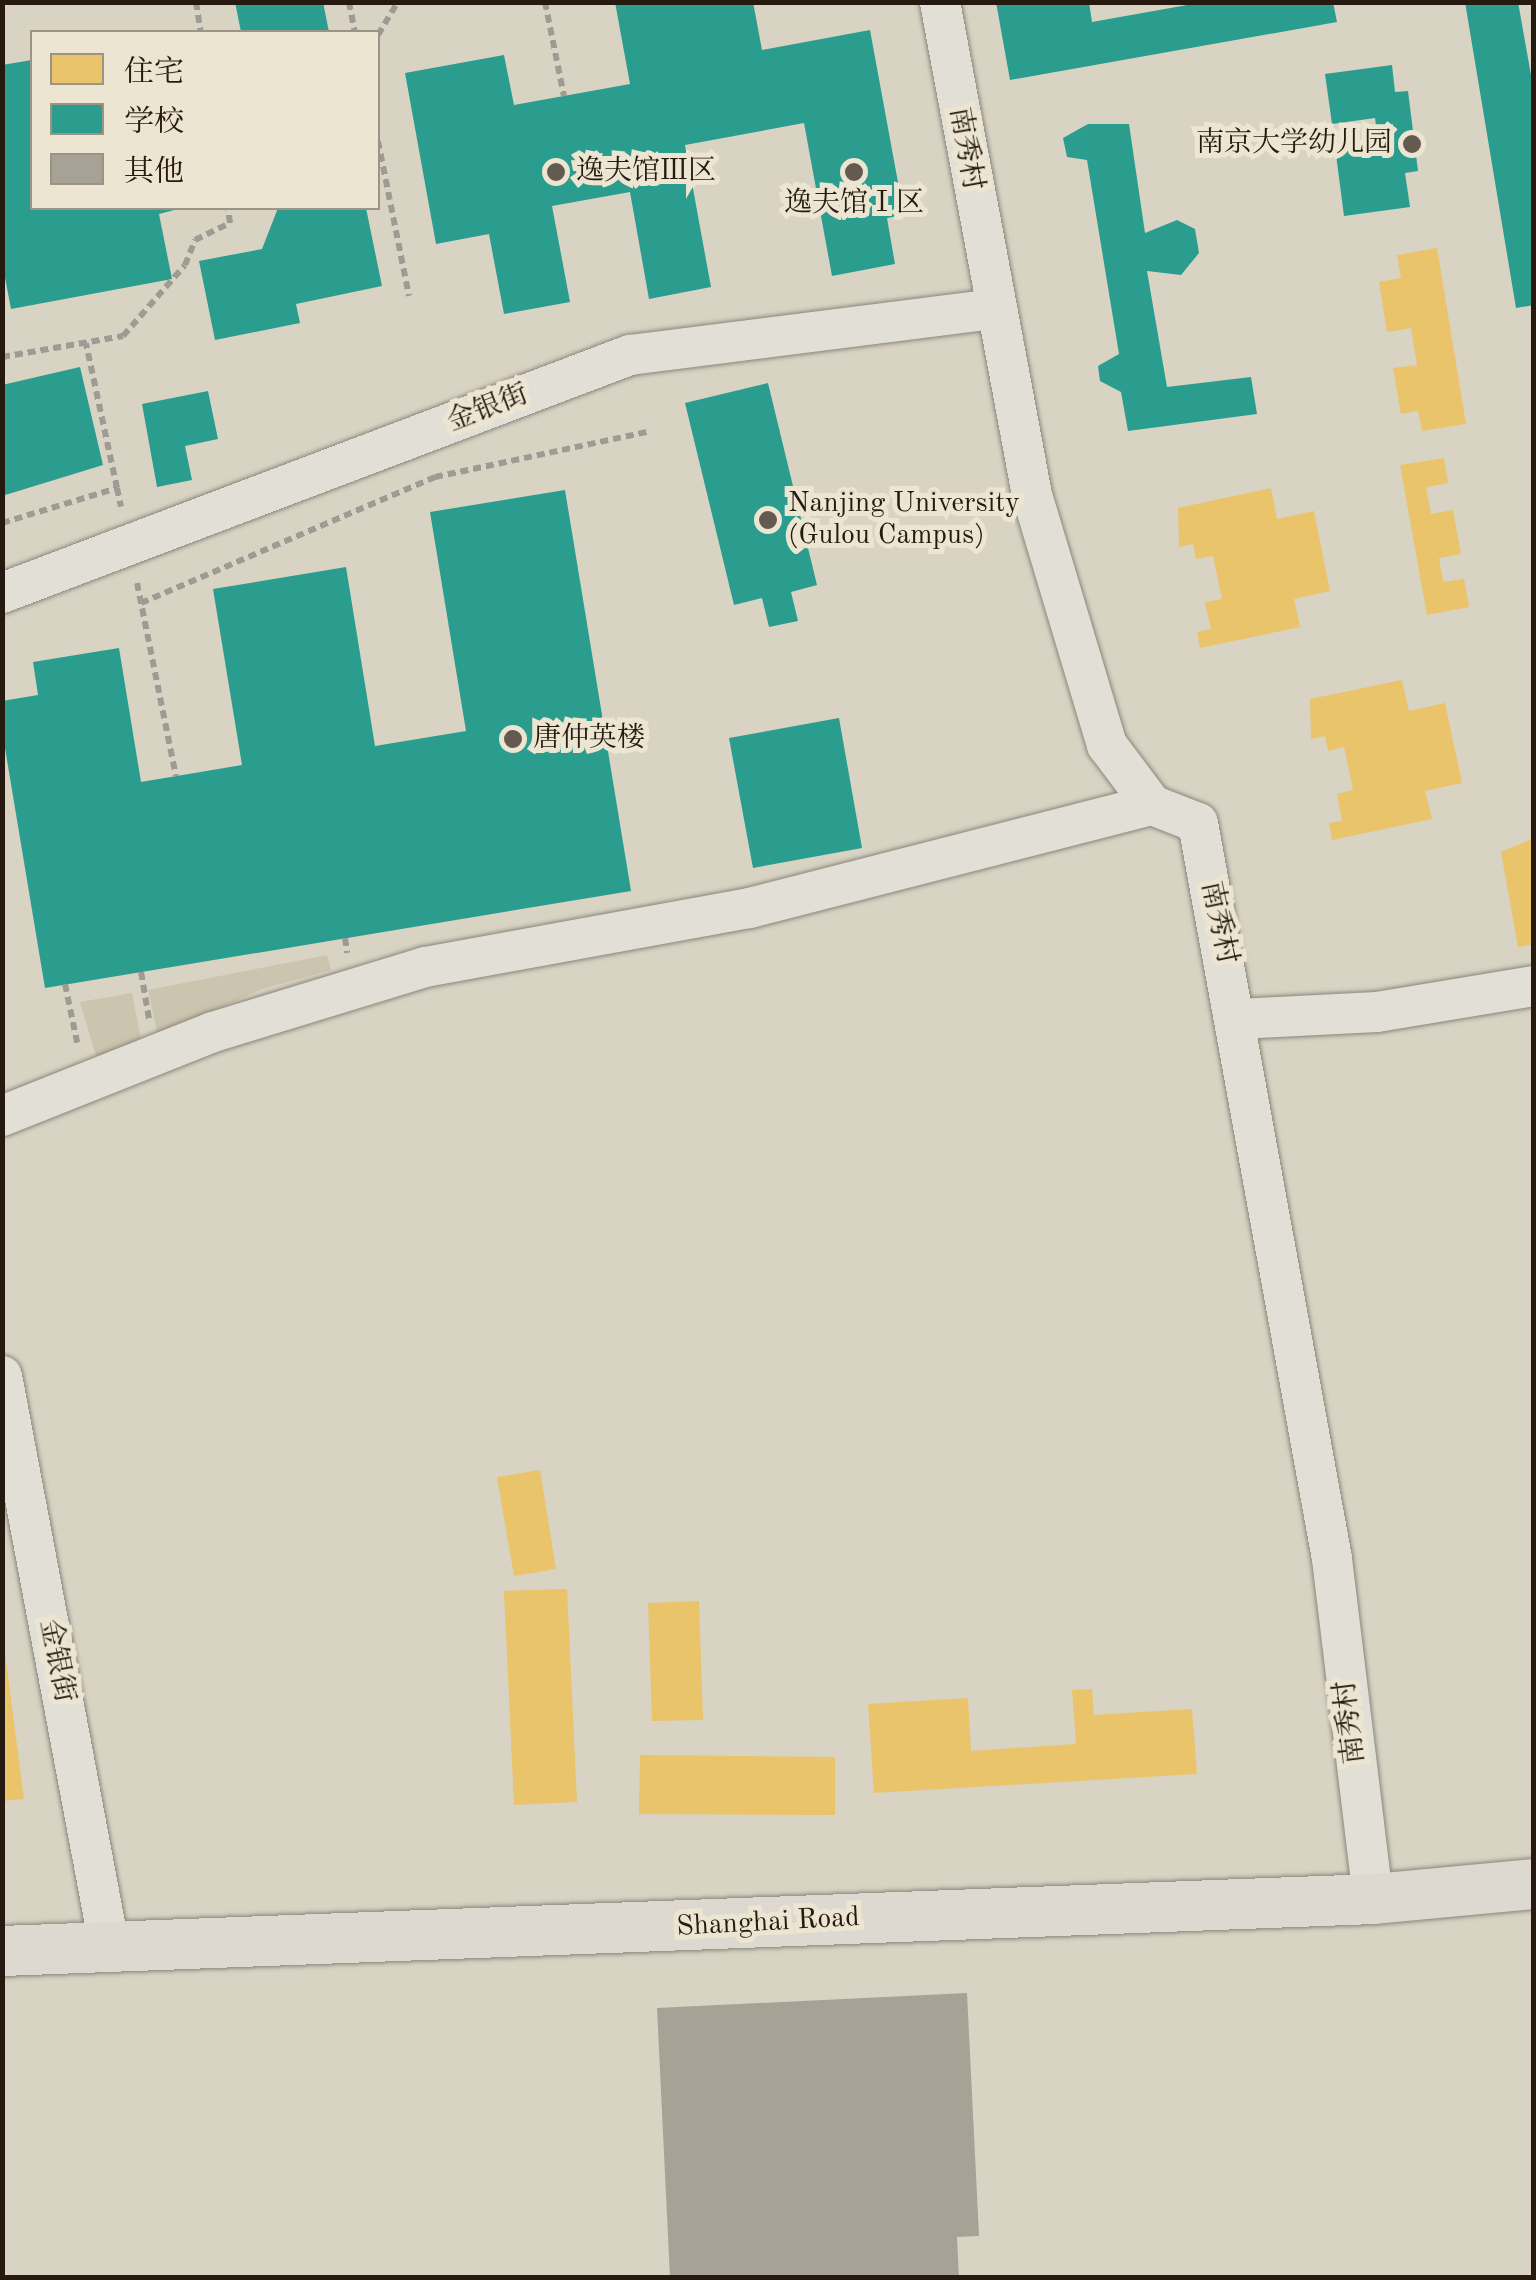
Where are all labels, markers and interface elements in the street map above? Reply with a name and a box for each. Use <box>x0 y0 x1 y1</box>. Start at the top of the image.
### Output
legend <box>30 30 380 210</box>
text: 住宅 <box>124 58 184 88</box>
street label: 南秀村 <box>941 105 989 193</box>
text: 学校 <box>124 108 184 138</box>
place label: 南京大学幼儿园 <box>1196 127 1392 161</box>
marker: 南京大学幼儿园 <box>1401 133 1423 155</box>
place label: 逸夫馆Ⅲ区 <box>576 155 716 189</box>
text: 其他 <box>124 158 184 188</box>
marker: 逸夫馆Ⅲ区 <box>545 161 567 183</box>
marker: 逸夫馆Ⅰ区 <box>843 161 865 183</box>
place label: 逸夫馆Ⅰ区 <box>784 187 924 221</box>
street label: 金银街 <box>443 378 533 440</box>
place label: Nanjing University (Gulou Campus) <box>788 487 1020 553</box>
marker: Nanjing University (Gulou Campus) <box>757 509 779 531</box>
place label: 唐仲英楼 <box>533 722 645 756</box>
marker: 唐仲英楼 <box>502 728 524 750</box>
street label: 南秀村 <box>1193 878 1243 968</box>
street label: 金银街 <box>31 1617 81 1705</box>
street label: 南秀村 <box>1329 1678 1373 1766</box>
street label: Shanghai Road <box>675 1901 861 1945</box>

